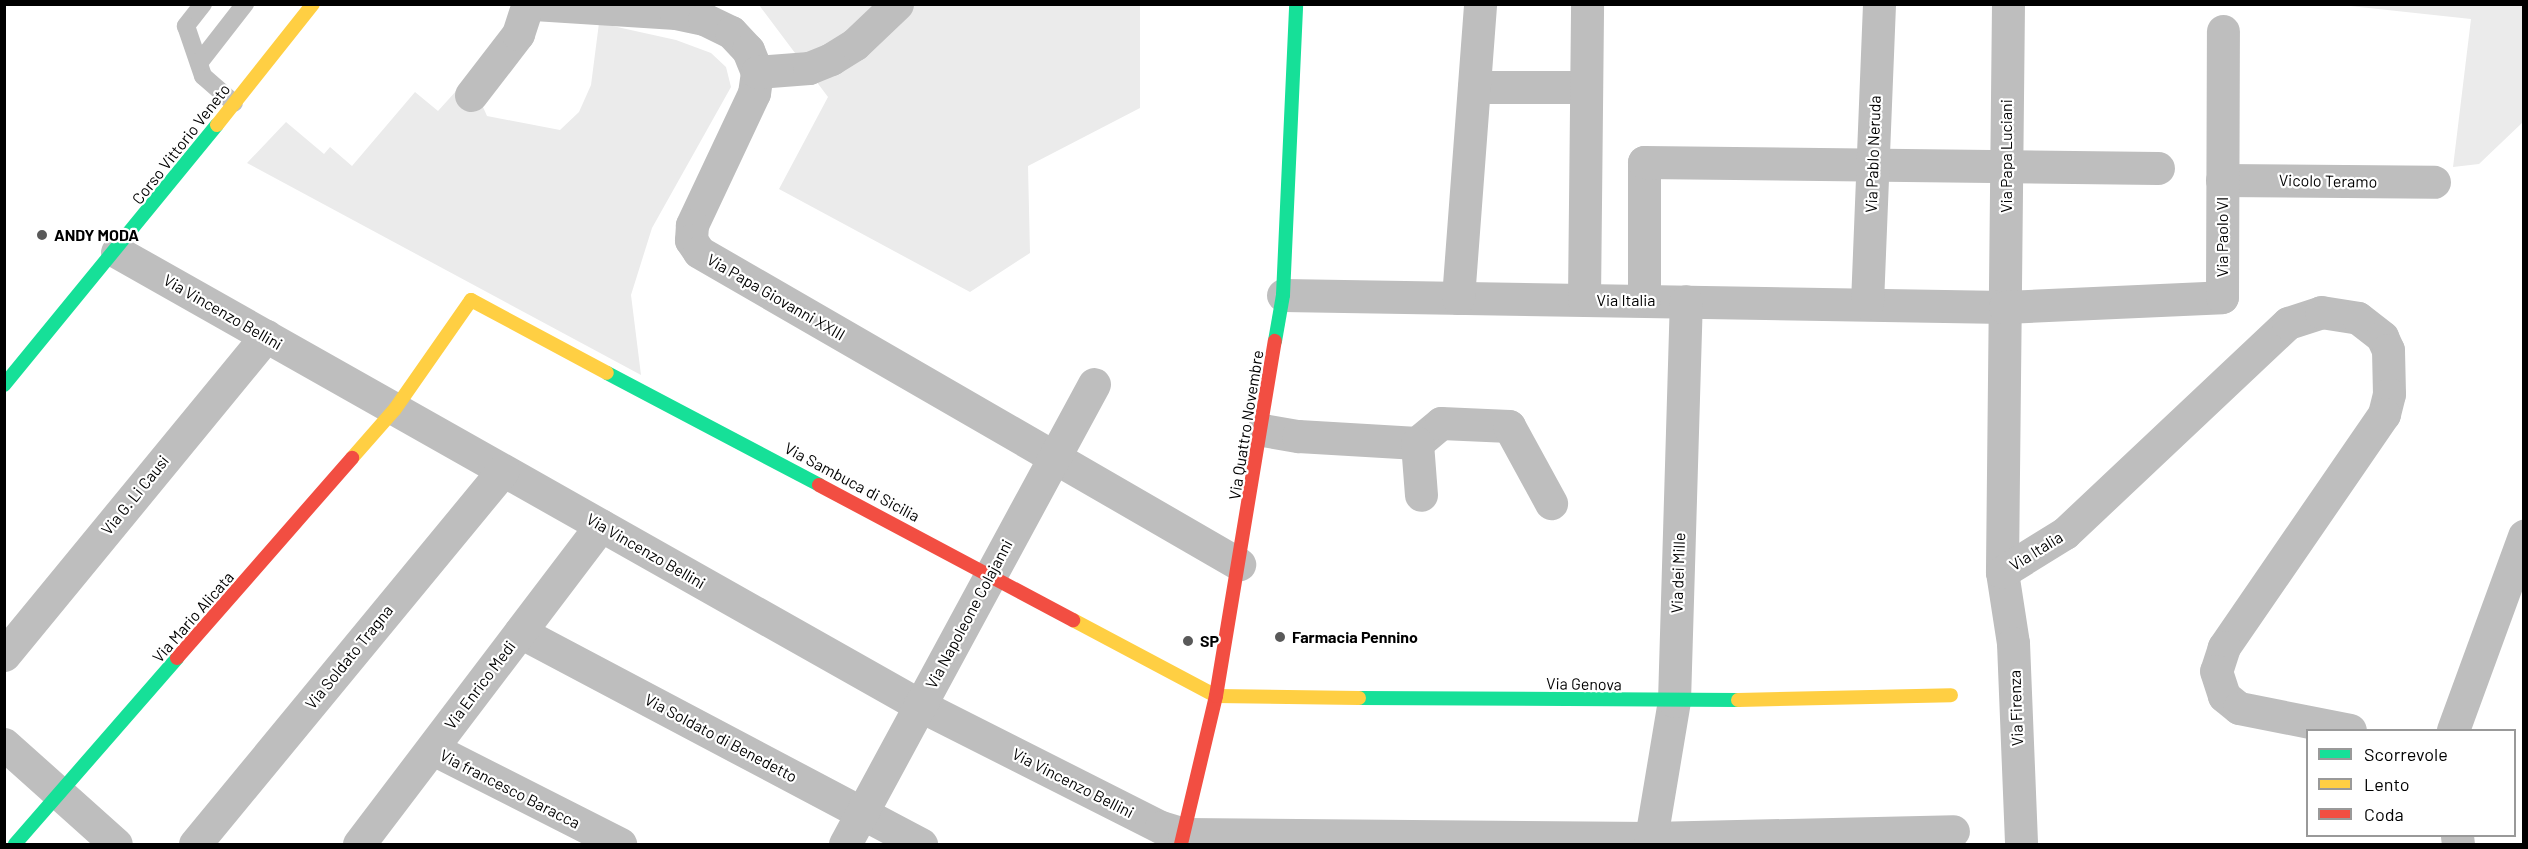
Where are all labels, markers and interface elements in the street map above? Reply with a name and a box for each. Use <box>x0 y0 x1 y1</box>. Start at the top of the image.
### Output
street label: Corso Vittorio Veneto <box>128 80 234 208</box>
street label: Via Pablo Neruda <box>1861 95 1885 213</box>
street label: Via Papa Luciani <box>1996 99 2016 213</box>
street label: Vicolo Teramo <box>2279 171 2377 191</box>
street label: Via Paolo VI <box>2212 197 2232 277</box>
place label: ANDY MODA <box>54 225 139 245</box>
marker: ANDY MODA <box>35 228 49 242</box>
street label: Via Papa Giovanni XXIII <box>703 250 849 344</box>
street label: Via Vincenzo Bellini <box>160 270 286 354</box>
street label: Via Italia <box>1597 290 1655 310</box>
street label: Via Quattro Novembre <box>1225 349 1267 501</box>
street label: Via Sambuca di Sicilia <box>781 438 923 526</box>
street label: Via G. Li Causi <box>97 451 173 539</box>
street label: Via Vincenzo Bellini <box>583 509 709 593</box>
street label: Via Italia <box>2006 527 2066 575</box>
street label: Via dei Mille <box>1667 532 1689 614</box>
street label: Via Napoleone Colajanni <box>922 536 1016 692</box>
street label: Via Mario Alicata <box>148 568 238 666</box>
street label: Via Soldato Tragna <box>301 601 397 713</box>
place label: Farmacia Pennino <box>1292 627 1418 647</box>
marker: Farmacia Pennino <box>1273 630 1287 644</box>
place label: SP <box>1200 631 1219 651</box>
marker: SP <box>1181 634 1195 648</box>
street label: Via Enrico Medi <box>440 637 520 733</box>
street label: Via Firenza <box>2005 670 2027 746</box>
street label: Via Genova <box>1546 674 1622 694</box>
street label: Via Soldato di Benedetto <box>641 690 801 786</box>
legend <box>2306 729 2516 837</box>
text: Scorrevole <box>2364 743 2448 765</box>
street label: Via Vincenzo Bellini <box>1009 744 1137 822</box>
street label: Via francesco Baracca <box>437 745 583 833</box>
text: Lento <box>2364 773 2410 795</box>
text: Coda <box>2364 803 2404 825</box>

